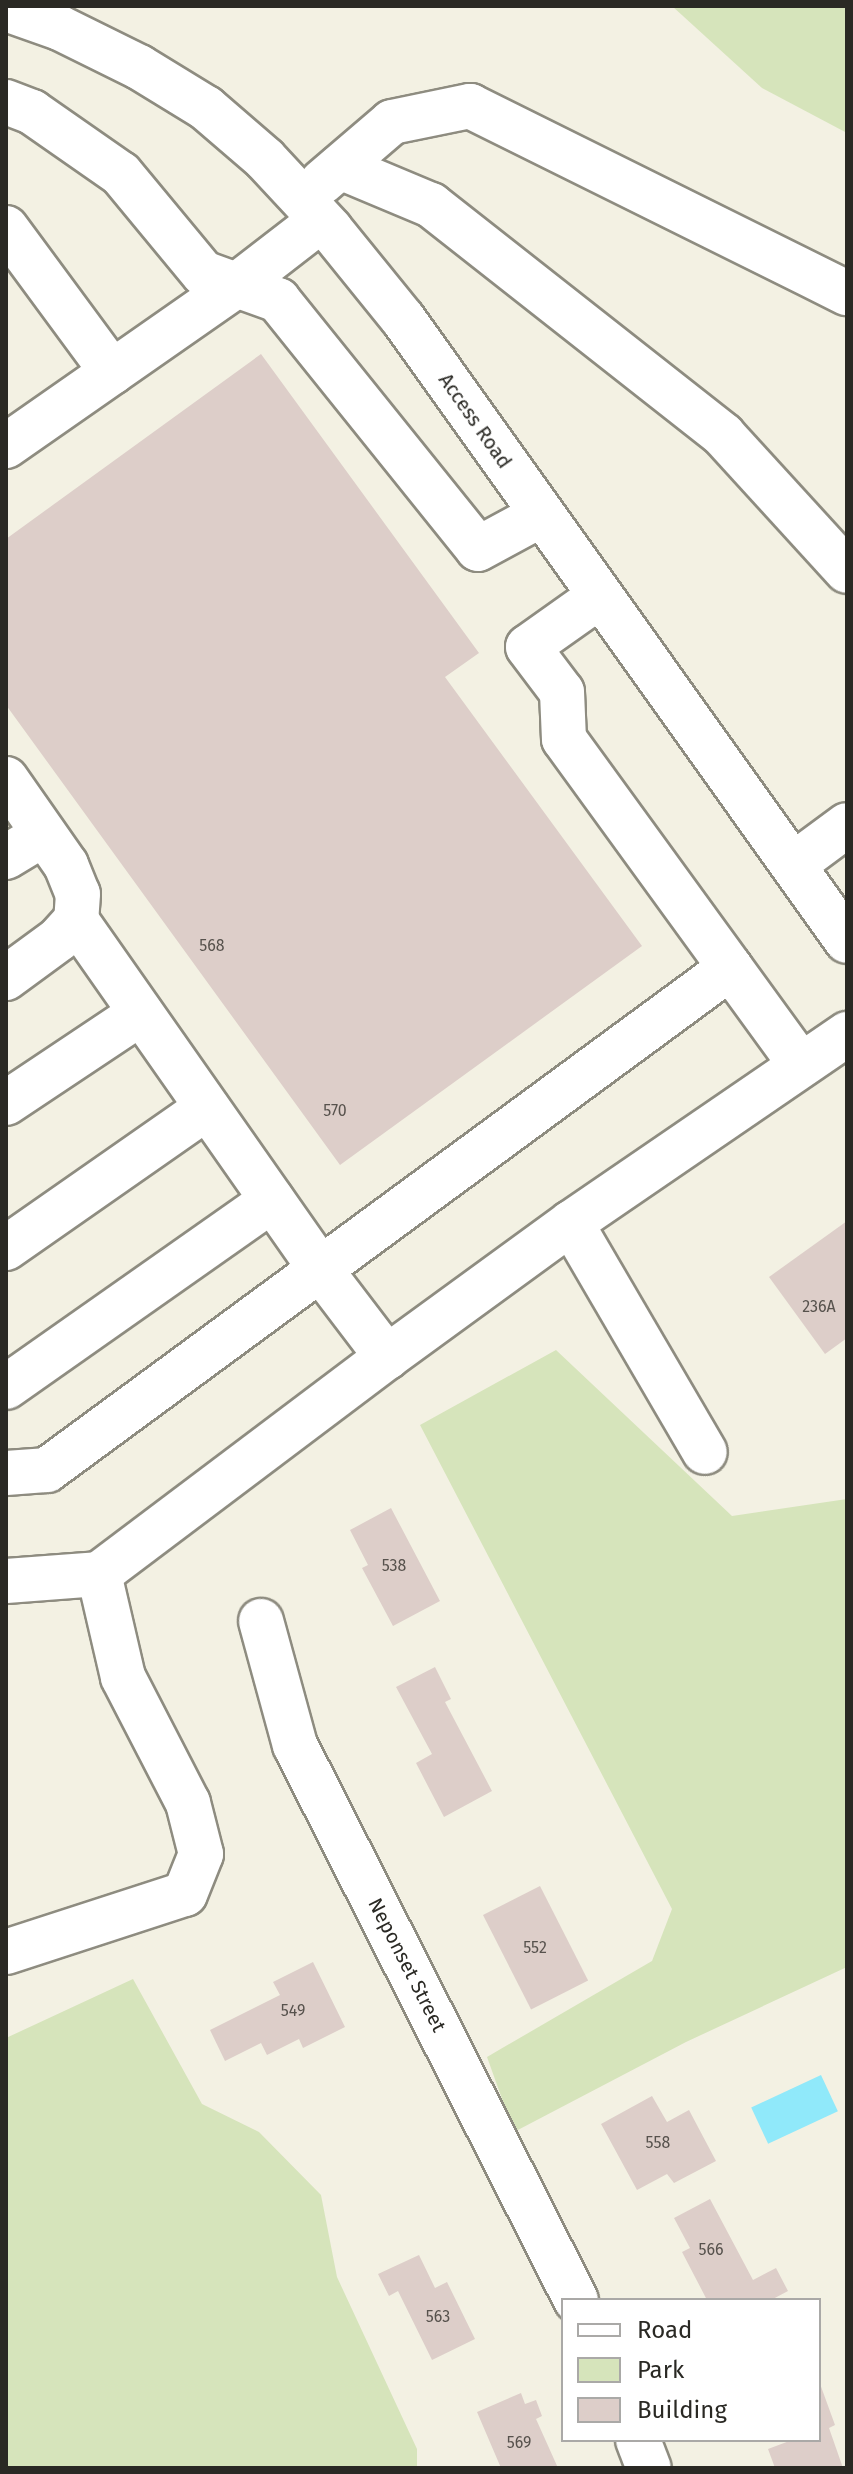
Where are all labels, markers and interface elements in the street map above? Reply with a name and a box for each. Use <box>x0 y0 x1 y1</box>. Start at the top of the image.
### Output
street label: Access Road <box>433 369 517 473</box>
house number: 568 <box>199 936 225 956</box>
house number: 570 <box>323 1101 347 1121</box>
house number: 236A <box>802 1297 836 1317</box>
house number: 538 <box>382 1556 406 1576</box>
street label: Neponset Street <box>363 1894 451 2036</box>
house number: 552 <box>523 1938 547 1958</box>
house number: 549 <box>281 2001 305 2021</box>
house number: 558 <box>646 2133 670 2153</box>
house number: 566 <box>698 2240 724 2260</box>
legend <box>561 2298 821 2442</box>
house number: 563 <box>426 2307 450 2327</box>
text: Road <box>637 2316 692 2344</box>
text: Park <box>637 2356 684 2384</box>
text: Building <box>637 2396 727 2424</box>
house number: 569 <box>507 2433 531 2453</box>

